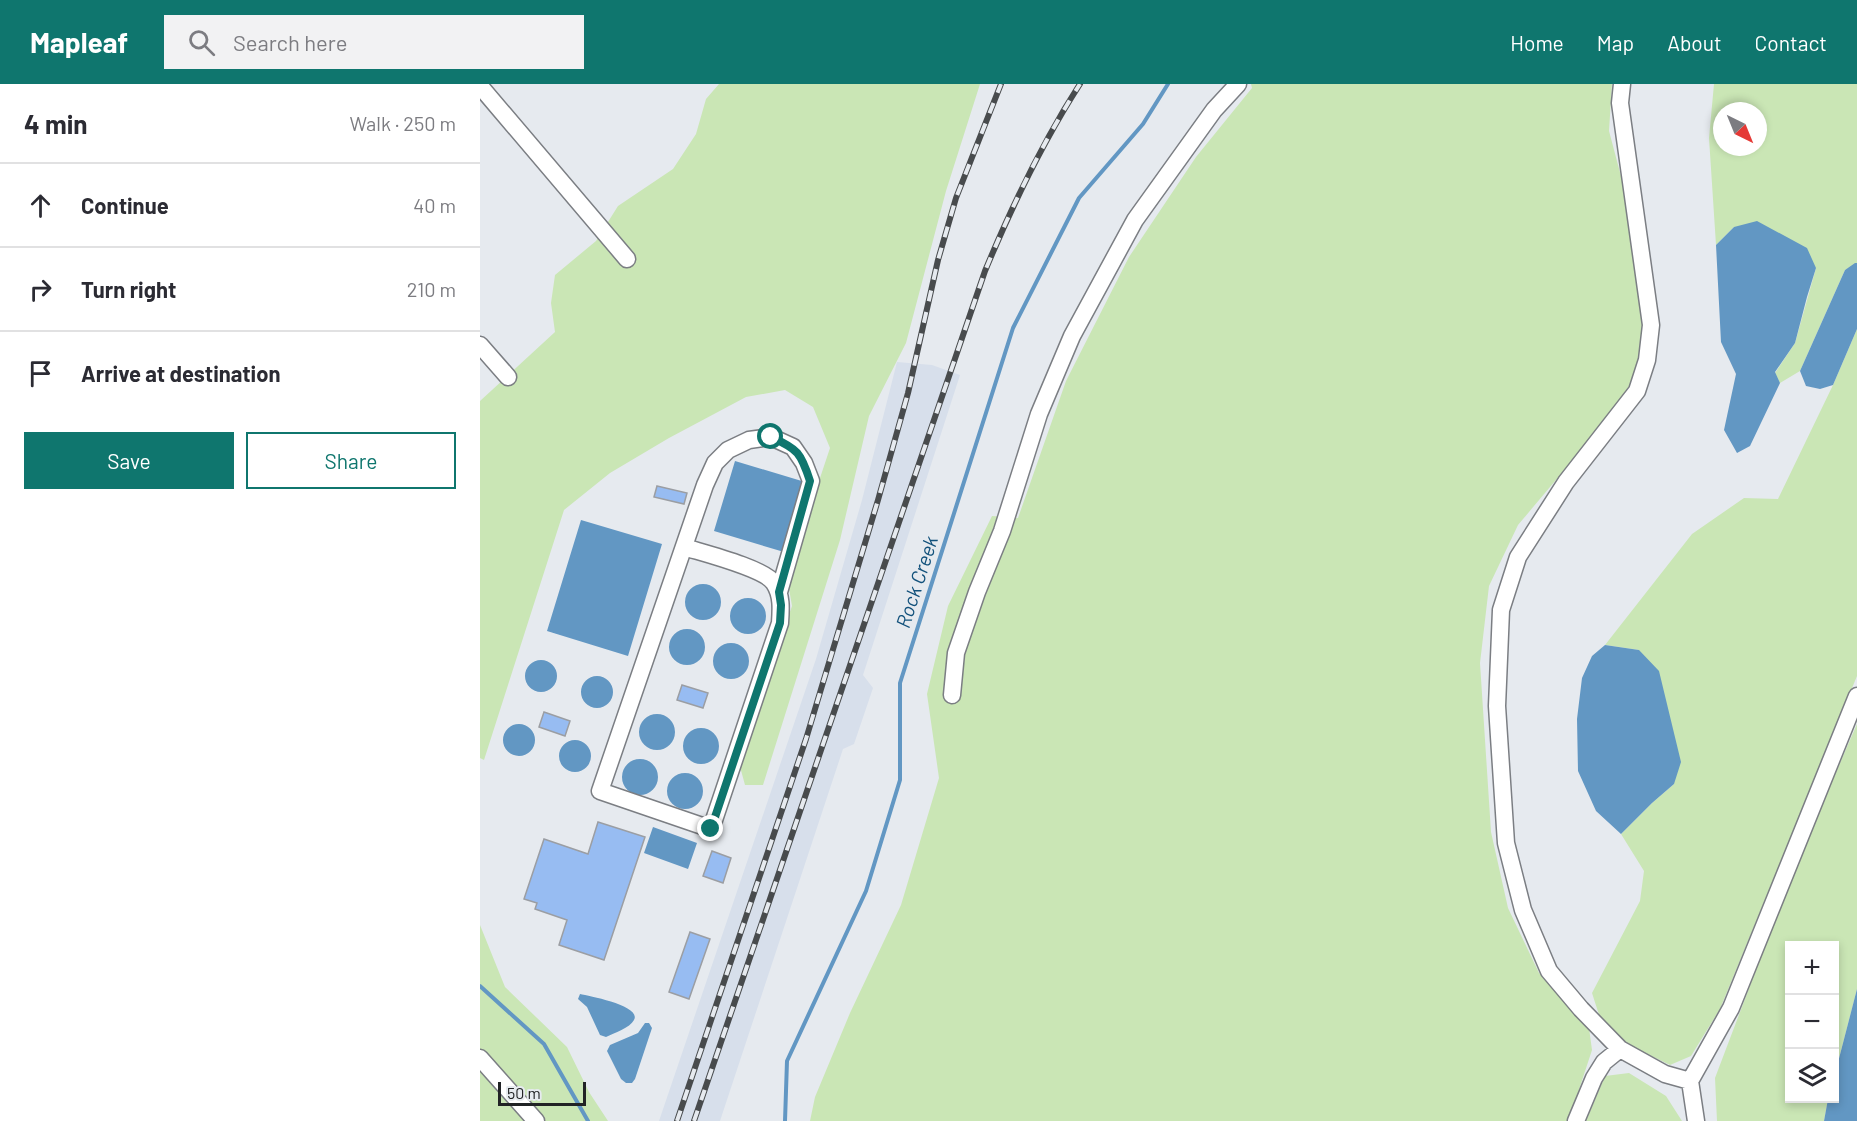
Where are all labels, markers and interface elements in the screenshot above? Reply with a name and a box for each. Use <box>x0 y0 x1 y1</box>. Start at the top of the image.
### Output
search box <box>164 15 584 69</box>
text: Mapleaf <box>30 25 128 59</box>
icon: search <box>185 26 218 59</box>
text: Search here <box>233 29 347 55</box>
text: Home <box>1510 30 1564 55</box>
text: Map <box>1597 30 1634 55</box>
text: About <box>1667 30 1722 55</box>
text: Contact <box>1755 30 1827 55</box>
north arrow <box>1713 102 1767 156</box>
text: 4 min <box>24 108 88 139</box>
text: Walk · 250 m <box>350 111 456 135</box>
icon: ahead <box>24 189 57 222</box>
text: Continue <box>81 192 169 218</box>
text: 40 m <box>413 193 456 217</box>
icon: right <box>24 273 57 306</box>
text: Turn right <box>81 276 176 302</box>
text: 210 m <box>407 277 456 301</box>
icon: arrive <box>24 357 57 390</box>
text: Arrive at destination <box>81 360 280 386</box>
route start <box>757 423 783 449</box>
button: Save <box>24 432 234 489</box>
button: Share <box>246 432 456 489</box>
water label: Rock Creek <box>890 532 942 631</box>
route end <box>697 815 723 841</box>
map controls <box>1785 941 1839 1103</box>
button: + <box>1785 941 1839 995</box>
button: − <box>1785 995 1839 1049</box>
button: layers <box>1785 1049 1839 1103</box>
scale bar <box>498 1079 586 1106</box>
text: 50 m <box>507 1083 541 1102</box>

